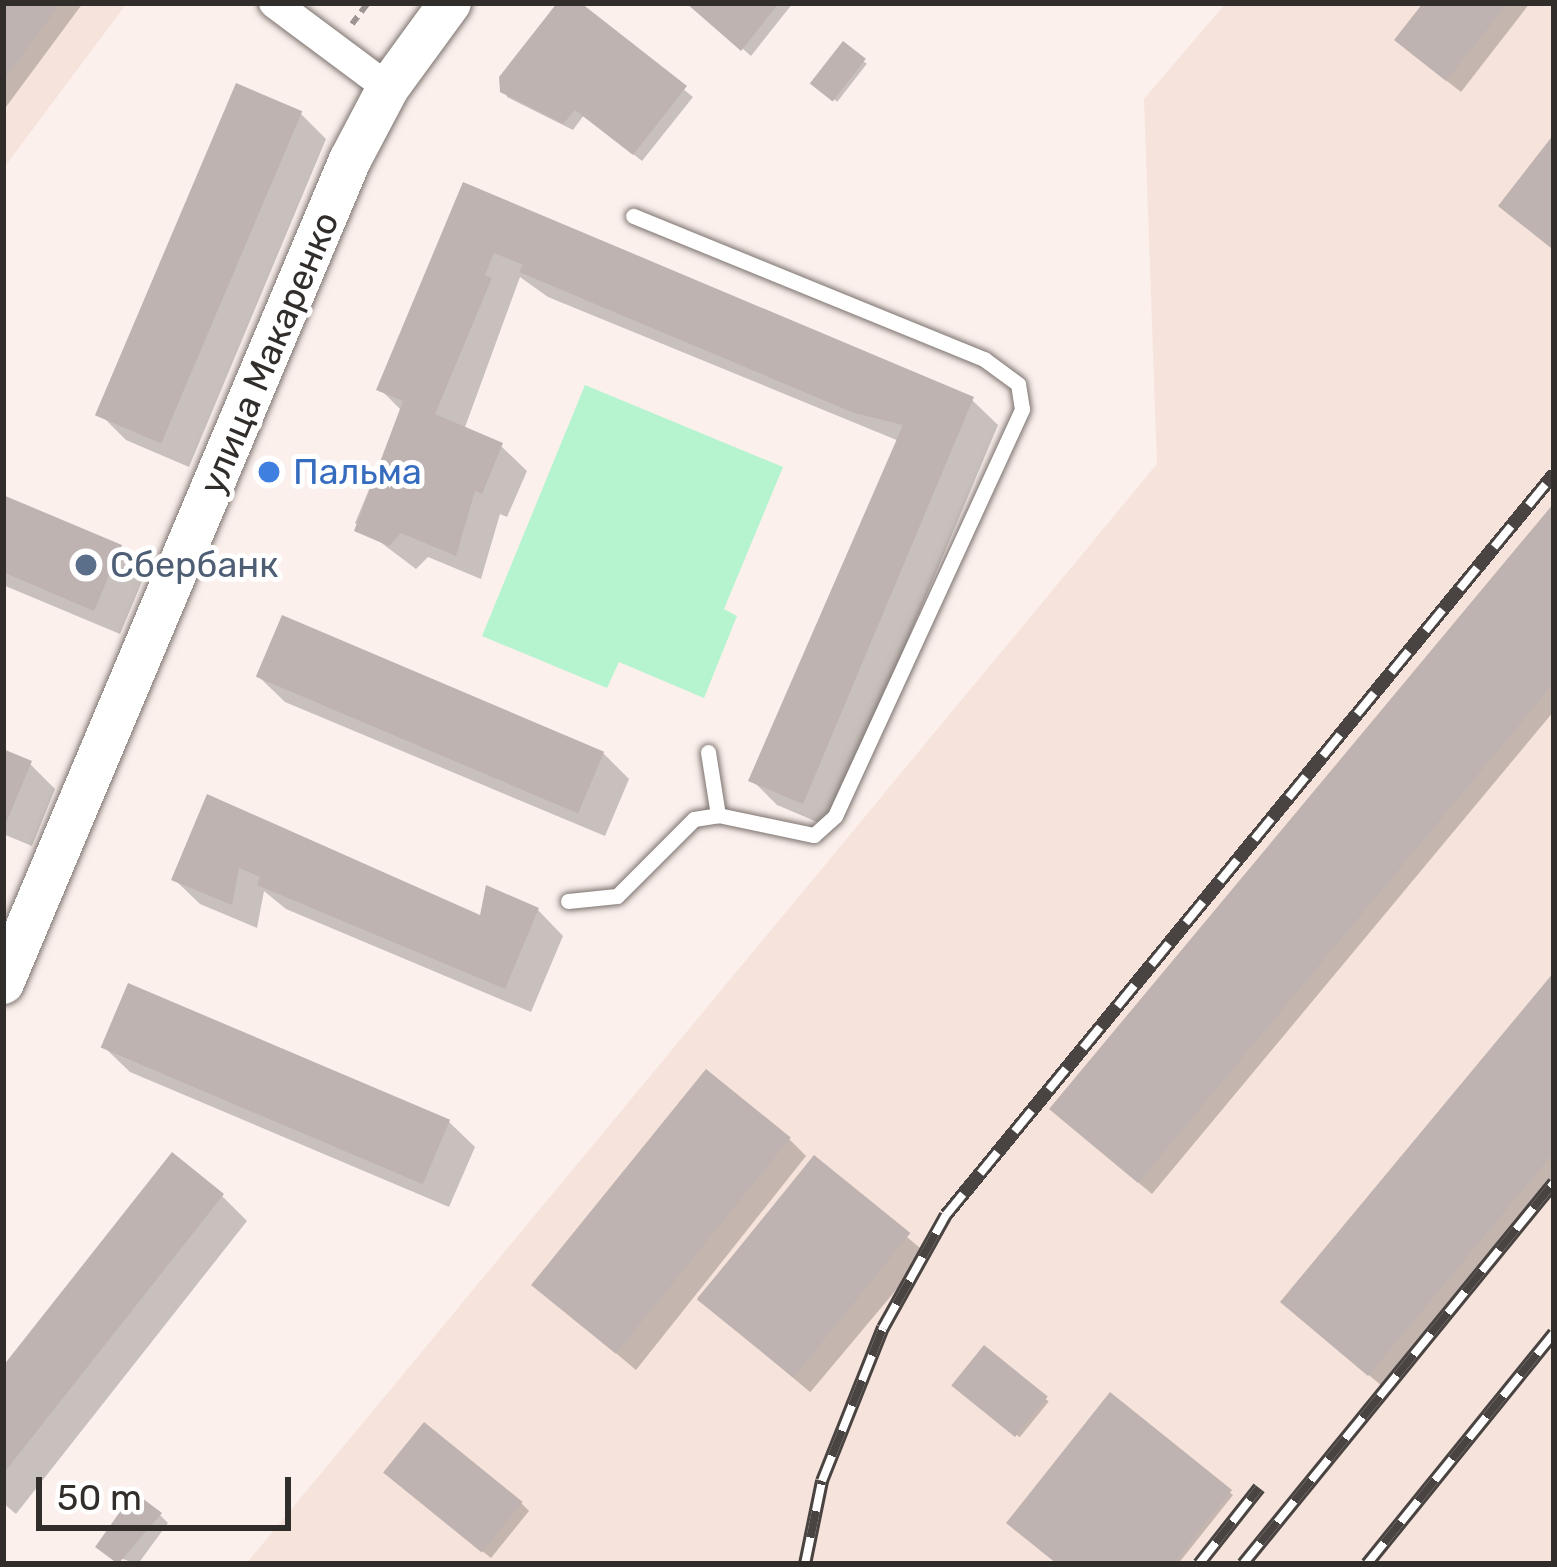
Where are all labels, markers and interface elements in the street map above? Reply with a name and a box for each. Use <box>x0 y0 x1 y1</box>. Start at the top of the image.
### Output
street label: улица Макаренко <box>190 205 348 501</box>
place label: Пальма <box>293 450 422 494</box>
marker: Пальма <box>256 459 282 485</box>
place label: Сбербанк <box>110 543 279 587</box>
marker: Сбербанк <box>73 552 99 578</box>
scale bar <box>42 1453 297 1527</box>
text: 50 m <box>57 1476 142 1519</box>

